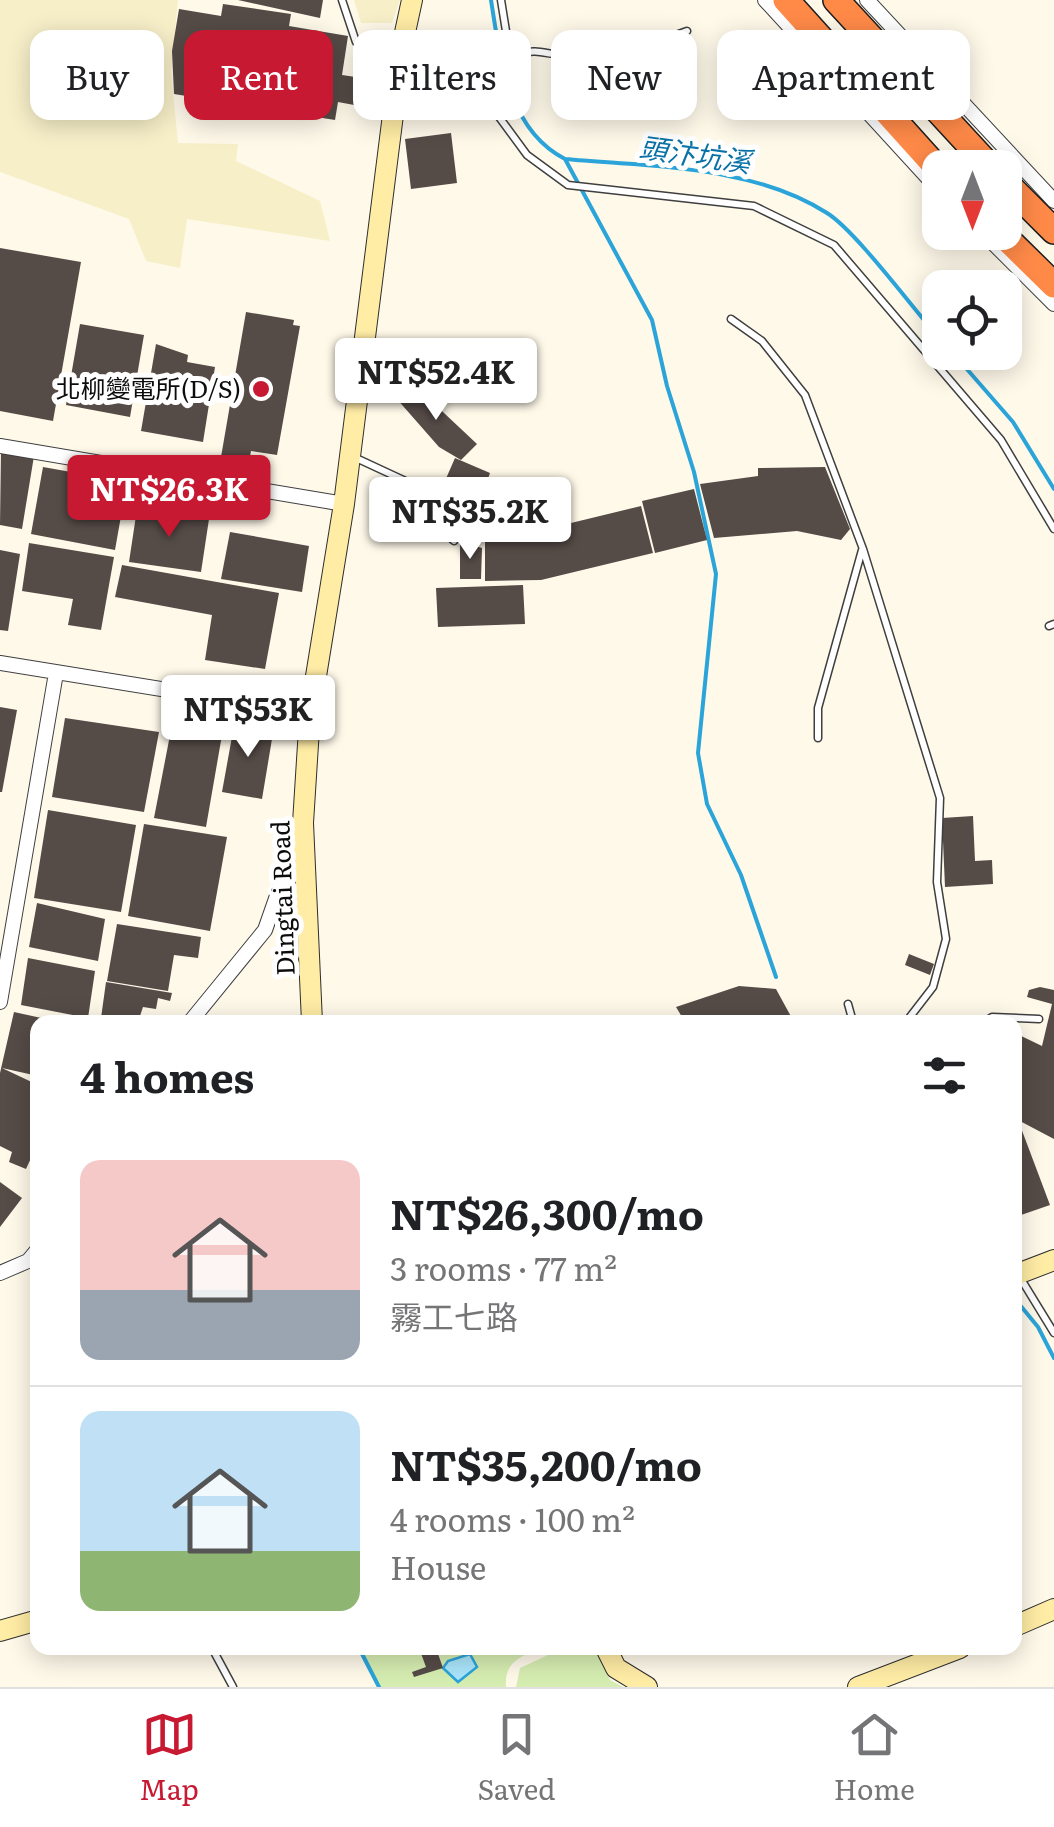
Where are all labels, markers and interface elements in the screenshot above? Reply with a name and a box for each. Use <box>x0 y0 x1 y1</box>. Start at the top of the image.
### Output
chip: Buy <box>30 30 164 120</box>
chip: Rent <box>184 30 333 120</box>
chip: Filters <box>353 30 531 120</box>
chip: New <box>551 30 697 120</box>
chip: Apartment <box>717 30 970 120</box>
water label: 頭汴坑溪 <box>637 124 758 182</box>
north arrow <box>922 150 1022 250</box>
map controls <box>922 150 1022 370</box>
button: locate <box>922 270 1022 370</box>
pin: NT$52.4K <box>333 338 539 423</box>
text: NT$52.4K <box>357 346 515 394</box>
place label: 北柳變電所(D/S) <box>56 369 241 406</box>
marker: 北柳變電所(D/S) <box>250 378 272 400</box>
pin: NT$26.3K <box>66 455 272 540</box>
text: NT$26.3K <box>89 463 249 511</box>
pin: NT$35.2K <box>367 477 573 562</box>
text: NT$35.2K <box>391 485 549 533</box>
pin: NT$53K <box>167 675 329 760</box>
text: NT$53K <box>183 683 313 731</box>
street label: Dingtai Road <box>260 820 303 976</box>
text: 4 homes <box>80 1044 254 1106</box>
icon: filters <box>917 1048 972 1103</box>
text: NT$26,300/mo <box>390 1181 704 1243</box>
icon: home <box>160 1200 280 1320</box>
text: 3 rooms · 77 m² <box>390 1243 617 1291</box>
text: 霧工七路 <box>390 1291 518 1339</box>
text: NT$35,200/mo <box>390 1432 702 1494</box>
icon: home <box>160 1451 280 1571</box>
text: 4 rooms · 100 m² <box>390 1494 635 1542</box>
text: House <box>390 1542 486 1590</box>
tab: Map <box>139 1707 199 1809</box>
tab: Saved <box>477 1707 555 1809</box>
tab: Home <box>834 1707 915 1809</box>

